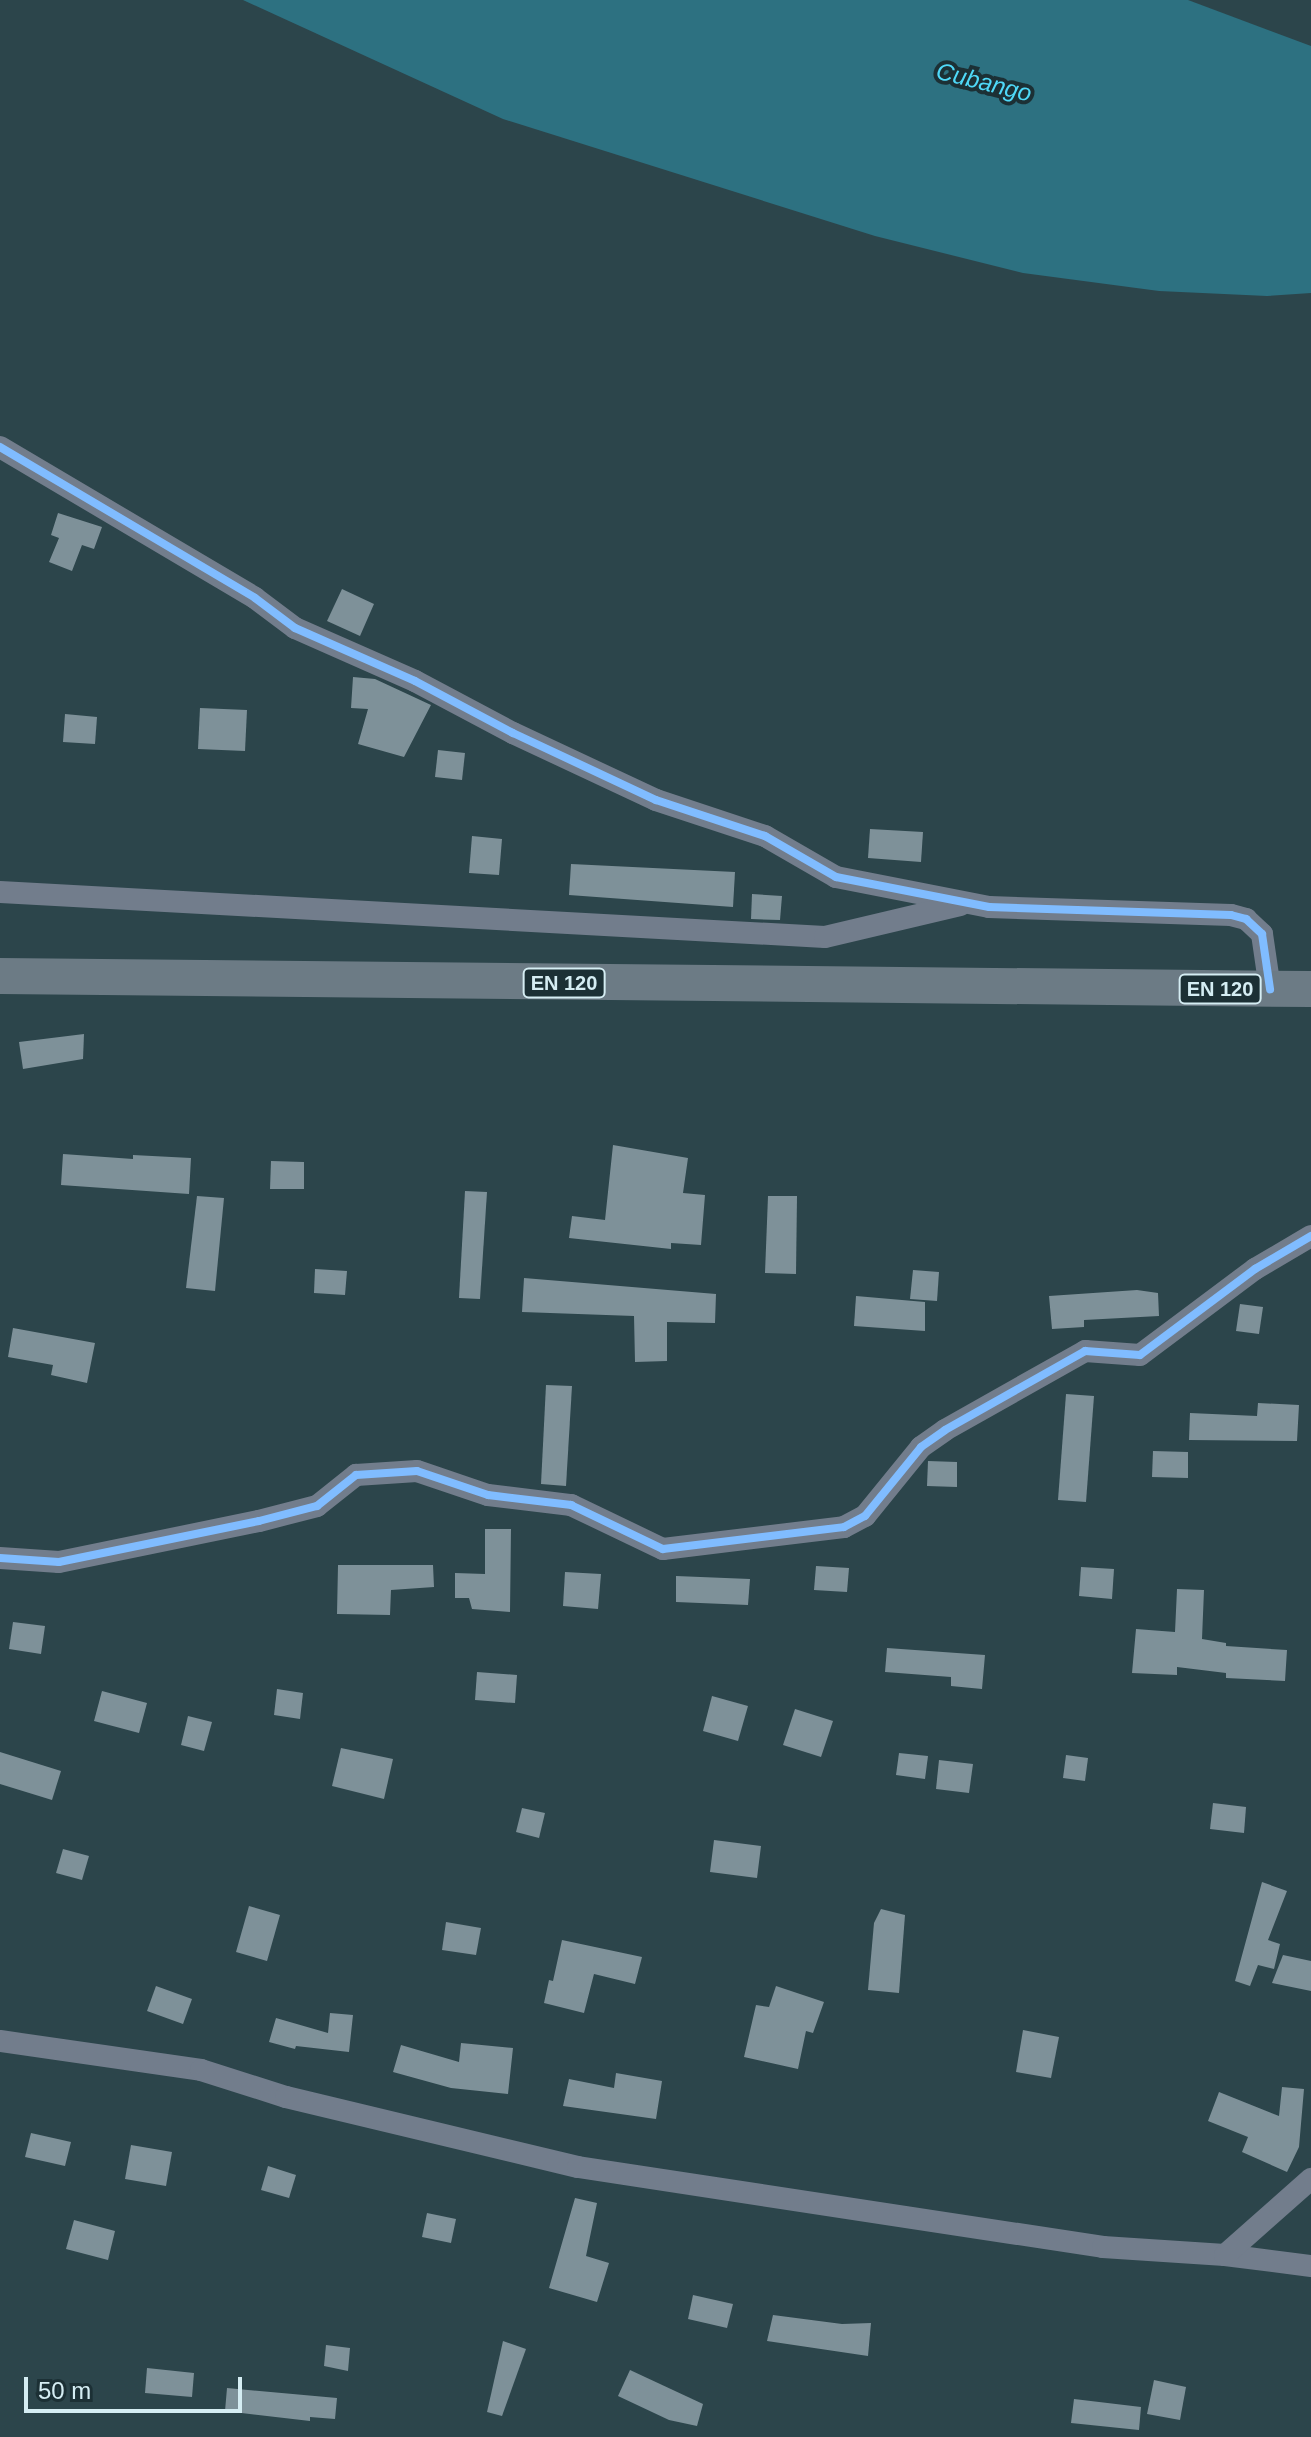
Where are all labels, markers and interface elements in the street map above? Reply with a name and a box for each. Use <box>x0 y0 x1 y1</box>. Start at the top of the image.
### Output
water label: Cubango <box>933 56 1035 108</box>
road number: EN 120 <box>522 967 606 999</box>
road number: EN 120 <box>1178 973 1262 1005</box>
scale bar <box>28 2361 246 2411</box>
text: 50 m <box>38 2377 91 2404</box>

